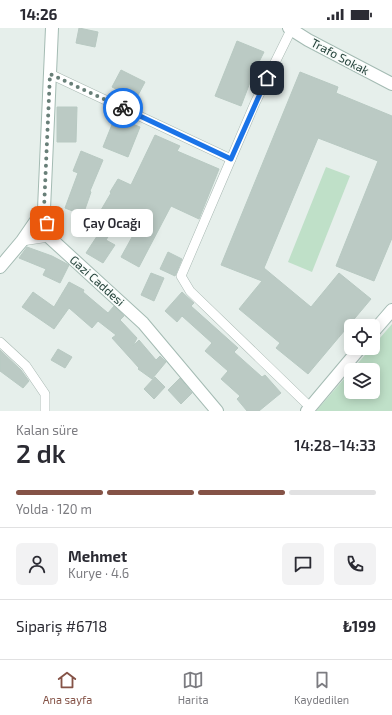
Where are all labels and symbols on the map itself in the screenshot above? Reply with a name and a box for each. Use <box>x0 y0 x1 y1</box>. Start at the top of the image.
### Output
street label: Trafo Sokak <box>309 35 372 77</box>
pin <box>250 61 284 95</box>
courier <box>103 88 143 128</box>
pin <box>30 206 64 240</box>
callout: Çay Ocağı <box>71 209 153 237</box>
street label: Gazi Caddesi <box>67 252 128 308</box>

